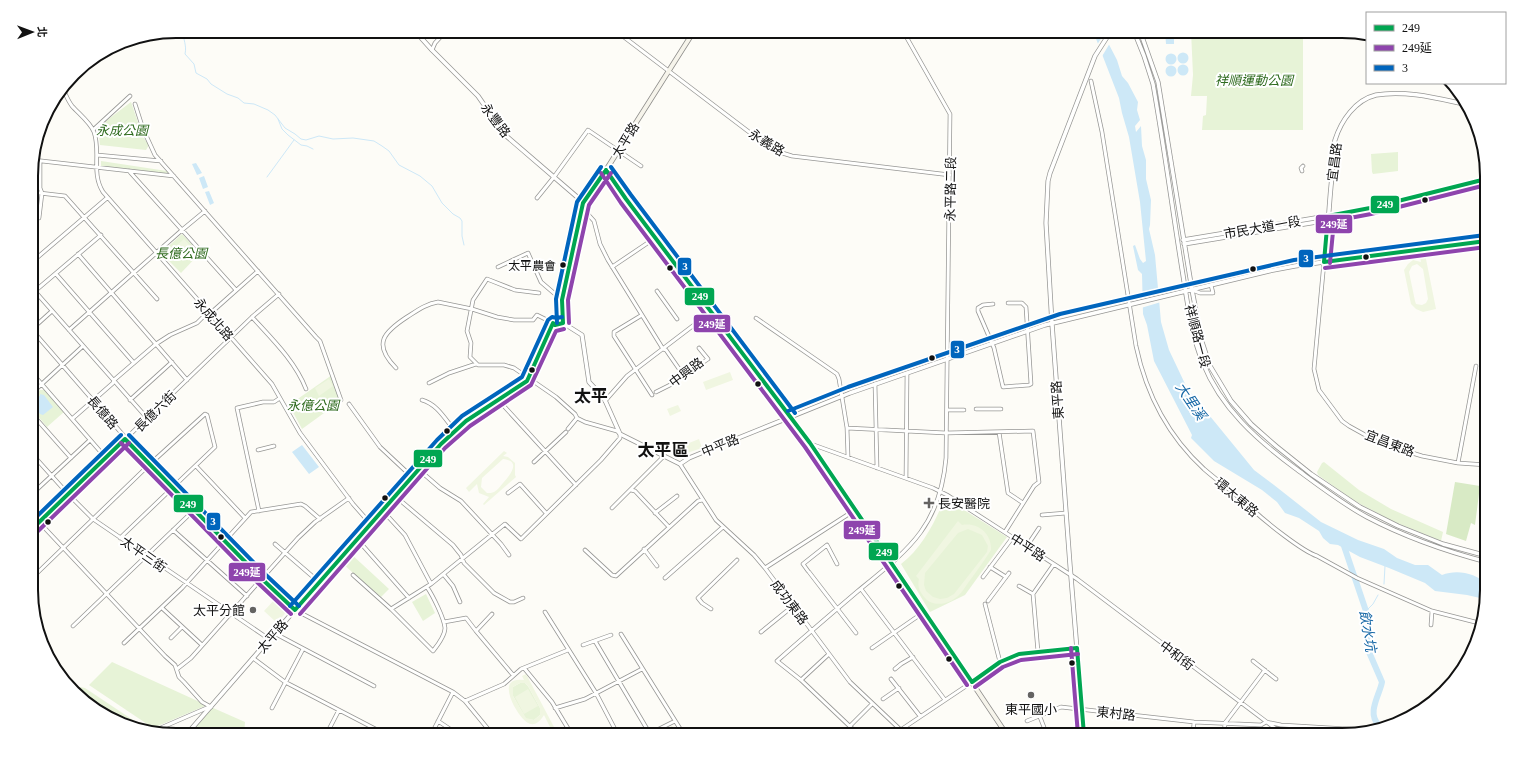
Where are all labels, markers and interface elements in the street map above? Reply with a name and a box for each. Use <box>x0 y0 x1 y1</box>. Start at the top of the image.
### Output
north arrow <box>12 12 52 52</box>
legend <box>1366 12 1506 84</box>
text: 249 <box>1402 21 1420 35</box>
text: 北 <box>36 26 48 37</box>
text: 249延 <box>1402 41 1432 55</box>
text: 3 <box>1402 61 1408 75</box>
park label: 祥順運動公園 <box>1215 73 1295 88</box>
street label: 永豐路 <box>478 100 513 140</box>
street label: 太平路 <box>609 120 642 161</box>
park label: 永成公園 <box>96 123 150 138</box>
street label: 永義路 <box>746 126 787 159</box>
street label: 宜昌路 <box>1325 142 1344 182</box>
street label: 永平路二段 <box>942 156 959 222</box>
line badge: 249 <box>1370 195 1400 214</box>
unlabelled marker <box>1420 195 1430 205</box>
text: 249 <box>1377 198 1394 210</box>
street label: 市民大道一段 <box>1222 213 1302 242</box>
line badge: 249延 <box>1315 214 1353 234</box>
text: 249延 <box>1320 218 1348 230</box>
park label: 長億公園 <box>155 246 209 261</box>
line badge: 3 <box>1298 249 1314 268</box>
text: 3 <box>1303 252 1309 264</box>
unlabelled marker <box>1361 252 1371 262</box>
line badge: 3 <box>677 257 692 276</box>
place label: 太平農會 <box>508 259 556 273</box>
marker: 太平農會 <box>558 260 568 270</box>
text: 3 <box>682 260 688 272</box>
unlabelled marker <box>665 263 675 273</box>
unlabelled marker <box>1248 264 1258 274</box>
line badge: 249 <box>684 287 715 306</box>
text: 249 <box>692 290 709 302</box>
street label: 永成北路 <box>191 295 236 344</box>
street label: 祥順路一段 <box>1182 303 1213 369</box>
line badge: 249延 <box>693 314 731 333</box>
text: 249延 <box>698 318 726 330</box>
line badge: 3 <box>950 340 965 359</box>
text: 3 <box>954 343 960 355</box>
unlabelled marker <box>927 353 937 363</box>
street label: 中興路 <box>666 355 706 390</box>
unlabelled marker <box>527 365 537 375</box>
unlabelled marker <box>753 379 763 389</box>
street label: 東平路 <box>1049 380 1066 420</box>
water label: 大里溪 <box>1173 380 1210 425</box>
district label: 太平 <box>574 387 608 406</box>
street label: 長億六街 <box>131 388 179 435</box>
street label: 長億路 <box>84 393 121 432</box>
park label: 永億公園 <box>287 398 341 413</box>
unlabelled marker <box>442 426 452 436</box>
street label: 宜昌東路 <box>1363 427 1417 460</box>
street label: 中平路 <box>699 431 741 460</box>
district label: 太平區 <box>638 441 689 460</box>
line badge: 249 <box>413 449 443 468</box>
text: 249 <box>420 453 437 465</box>
street label: 環太東路 <box>1212 475 1261 520</box>
unlabelled marker <box>380 493 390 503</box>
line badge: 249 <box>173 494 204 513</box>
place label: 長安醫院 <box>938 496 990 511</box>
marker: 長安醫院 <box>923 497 935 509</box>
text: 249 <box>180 498 197 510</box>
line badge: 3 <box>206 512 221 531</box>
text: 3 <box>210 515 216 527</box>
unlabelled marker <box>43 517 53 527</box>
line badge: 249延 <box>843 520 881 540</box>
text: 249延 <box>848 524 876 536</box>
street label: 中平路 <box>1007 531 1048 564</box>
unlabelled marker <box>216 532 226 542</box>
street label: 太平三街 <box>118 533 169 575</box>
line badge: 249 <box>868 542 899 561</box>
text: 249 <box>876 546 893 558</box>
line badge: 249延 <box>228 562 266 582</box>
text: 249延 <box>233 566 261 578</box>
street label: 成功東路 <box>768 577 811 628</box>
unlabelled marker <box>894 581 904 591</box>
place label: 太平分館 <box>193 603 245 618</box>
marker: 太平分館 <box>248 605 258 615</box>
water label: 飲水坑 <box>1357 609 1379 655</box>
street label: 太平路 <box>254 617 291 656</box>
street label: 中和街 <box>1157 638 1197 673</box>
unlabelled marker <box>944 654 954 664</box>
unlabelled marker <box>1067 658 1077 668</box>
marker: 東平國小 <box>1026 690 1036 700</box>
place label: 東平國小 <box>1005 702 1057 717</box>
street label: 東村路 <box>1096 704 1136 723</box>

